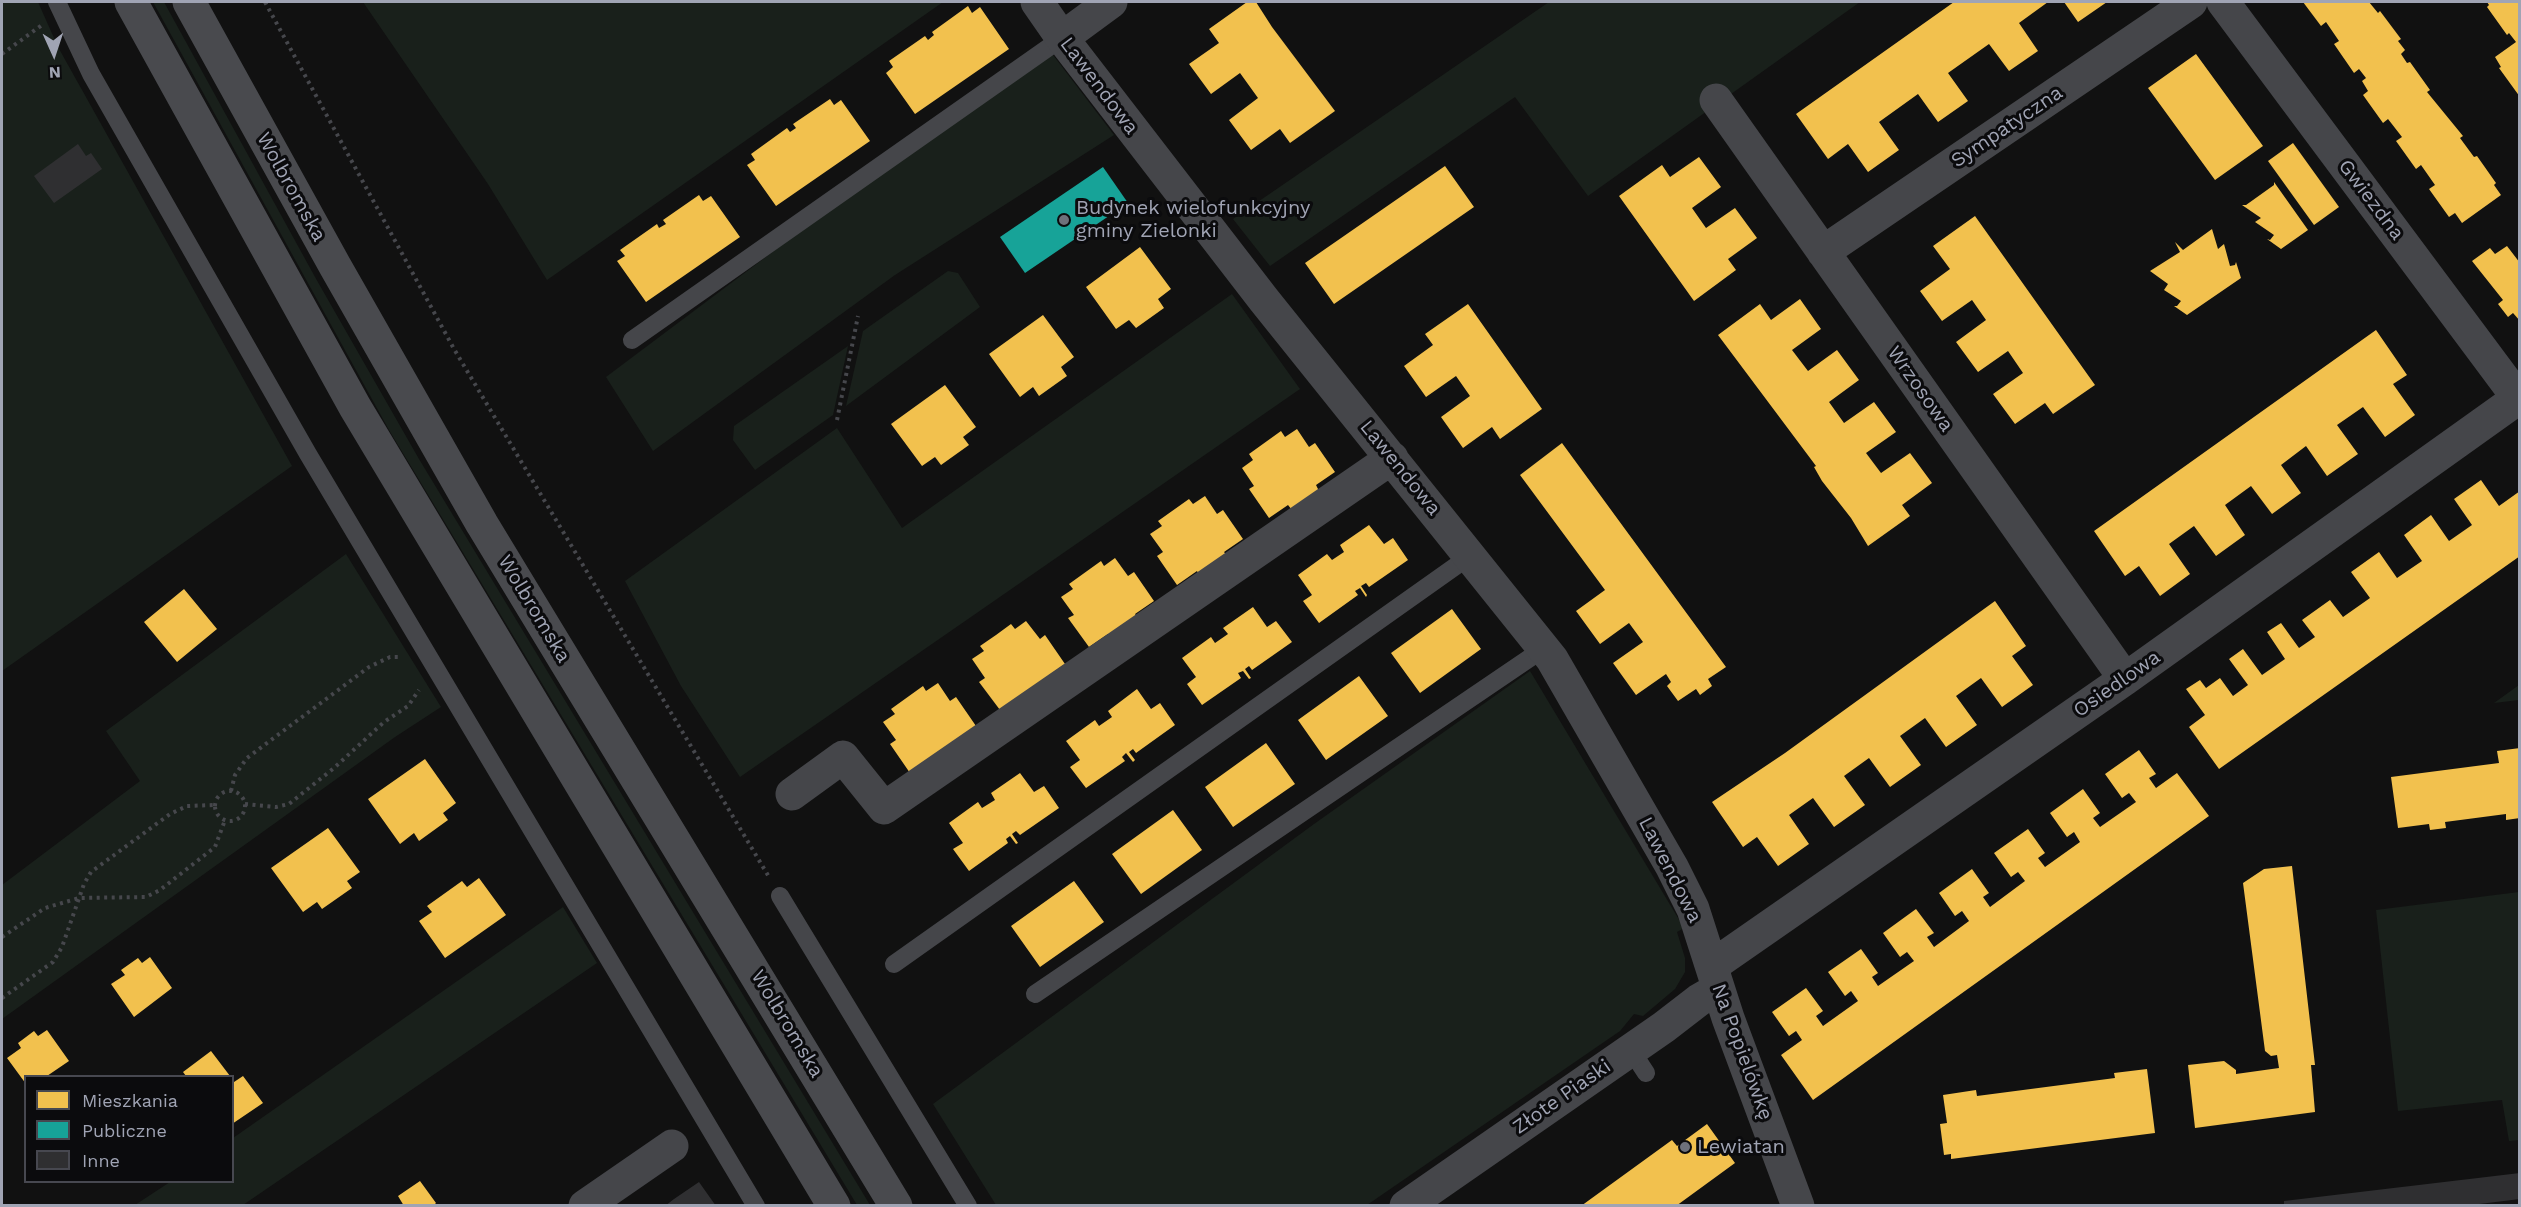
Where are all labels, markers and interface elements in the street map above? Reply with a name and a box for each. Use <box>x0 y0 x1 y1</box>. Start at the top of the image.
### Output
north arrow <box>24 24 84 84</box>
street label: Lawendowa <box>1055 33 1143 139</box>
text: N <box>49 63 61 82</box>
street label: Sympatyczna <box>1947 81 2067 173</box>
street label: Wolbromska <box>251 128 331 246</box>
street label: Gwiezdna <box>2333 155 2409 245</box>
place label: Budynek wielofunkcyjny gminy Zielonki <box>1076 196 1310 243</box>
marker: Budynek wielofunkcyjny gminy Zielonki <box>1057 213 1071 227</box>
street label: Wrzosowa <box>1882 341 1958 437</box>
street label: Lawendowa <box>1354 416 1446 520</box>
street label: Wolbromska <box>493 551 575 667</box>
street label: Osiedlowa <box>2069 645 2165 723</box>
street label: Lawendowa <box>1633 813 1707 927</box>
street label: Wolbromska <box>746 966 828 1082</box>
street label: Na Popielówkę <box>1706 981 1778 1123</box>
street label: Złote Piaski <box>1508 1054 1616 1140</box>
legend <box>24 1075 234 1183</box>
text: Mieszkania <box>82 1090 178 1111</box>
text: Publiczne <box>82 1120 167 1141</box>
place label: Lewiatan <box>1697 1135 1785 1159</box>
marker: Lewiatan <box>1678 1140 1692 1154</box>
text: Inne <box>82 1150 120 1171</box>

